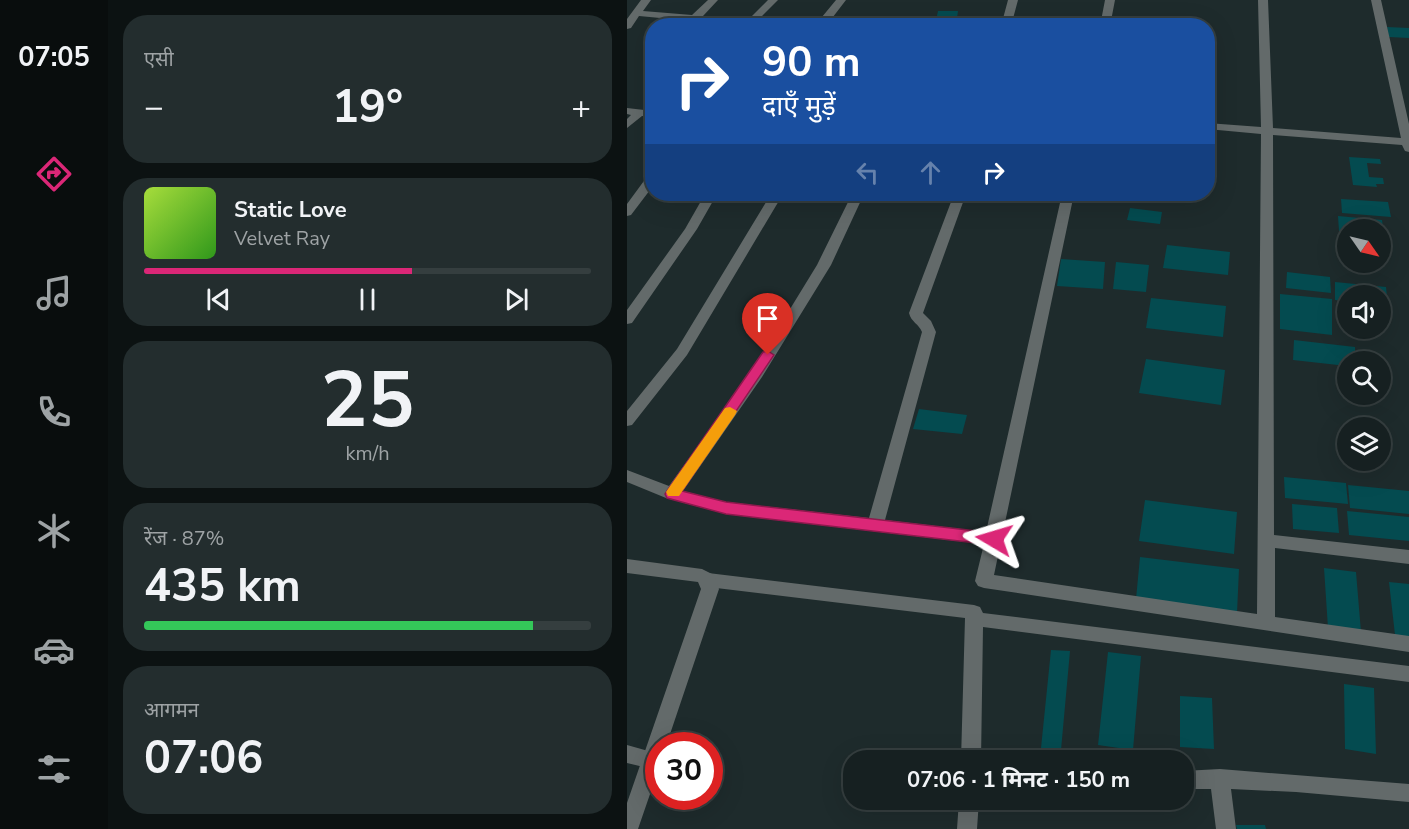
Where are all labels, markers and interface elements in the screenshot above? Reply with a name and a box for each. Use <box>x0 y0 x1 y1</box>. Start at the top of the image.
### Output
text: 90 m <box>762 34 861 91</box>
text: 07:05 <box>18 39 90 76</box>
icon: right <box>663 42 741 120</box>
text: एसी <box>144 46 174 73</box>
text: 19° <box>332 77 403 138</box>
text: − <box>144 85 164 130</box>
text: + <box>571 85 591 130</box>
text: दाएँ मुड़ें <box>762 88 836 125</box>
icon: directions <box>33 153 75 195</box>
icon: left <box>851 156 884 189</box>
icon: ahead <box>914 156 947 189</box>
icon: right <box>977 156 1010 189</box>
text: Static Love <box>234 195 347 225</box>
north arrow <box>1337 219 1391 273</box>
map controls <box>1337 219 1391 471</box>
text: Velvet Ray <box>234 225 330 252</box>
icon: music <box>33 272 75 314</box>
icon: previous <box>202 283 235 316</box>
icon: pause <box>351 283 384 316</box>
icon: next <box>500 283 533 316</box>
button: sound <box>1337 285 1391 339</box>
pin <box>742 293 793 355</box>
icon: arrive <box>751 302 784 335</box>
text: 25 <box>321 347 414 454</box>
button: search <box>1337 351 1391 405</box>
icon: phone <box>33 391 75 433</box>
button: layers <box>1337 417 1391 471</box>
text: km/h <box>345 440 390 467</box>
position arrow <box>962 507 1026 571</box>
icon: climate <box>33 510 75 552</box>
text: रेंज · 87% <box>144 525 224 552</box>
text: 435 km <box>144 556 301 617</box>
icon: car <box>33 629 75 671</box>
text: आगमन <box>144 697 199 724</box>
text: 07:06 <box>144 728 263 789</box>
speed limit sign: 30 <box>645 732 723 810</box>
icon: filters <box>33 748 75 790</box>
text: 07:06 · 1 मिनट · 150 m <box>907 765 1130 795</box>

